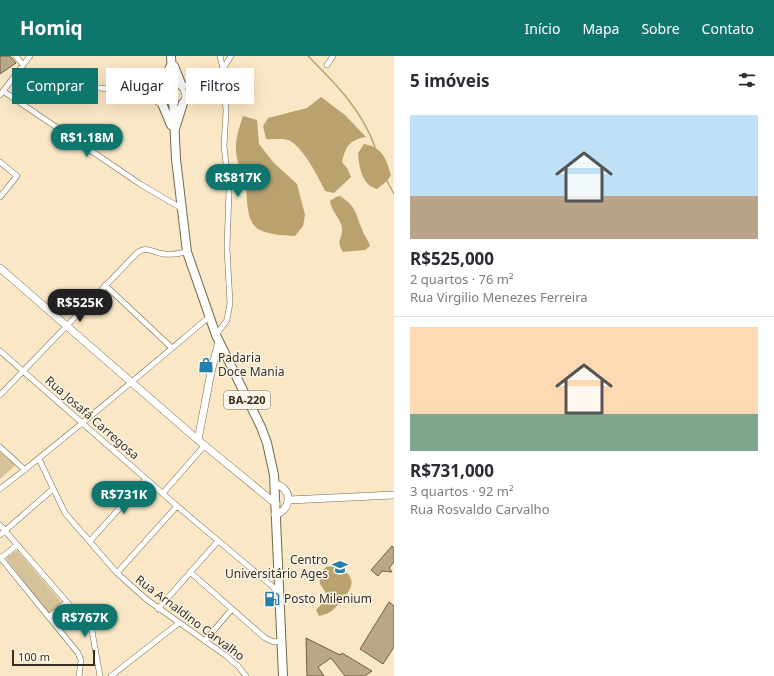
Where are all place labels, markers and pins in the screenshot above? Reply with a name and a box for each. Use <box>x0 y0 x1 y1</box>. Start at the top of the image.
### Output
pin: R$1.18M <box>50 124 124 158</box>
pin: R$817K <box>205 164 271 198</box>
pin: R$525K <box>47 289 113 323</box>
place label: Padaria Doce Mania <box>218 349 285 380</box>
shop icon: Padaria Doce Mania <box>197 356 215 374</box>
pin: R$731K <box>91 481 157 515</box>
place label: Centro Universitário Ages <box>225 551 328 582</box>
school or university icon: Centro Universitário Ages <box>331 558 349 576</box>
fuel station icon: Posto Milenium <box>263 590 281 608</box>
place label: Posto Milenium <box>284 590 372 607</box>
pin: R$767K <box>52 604 118 638</box>

